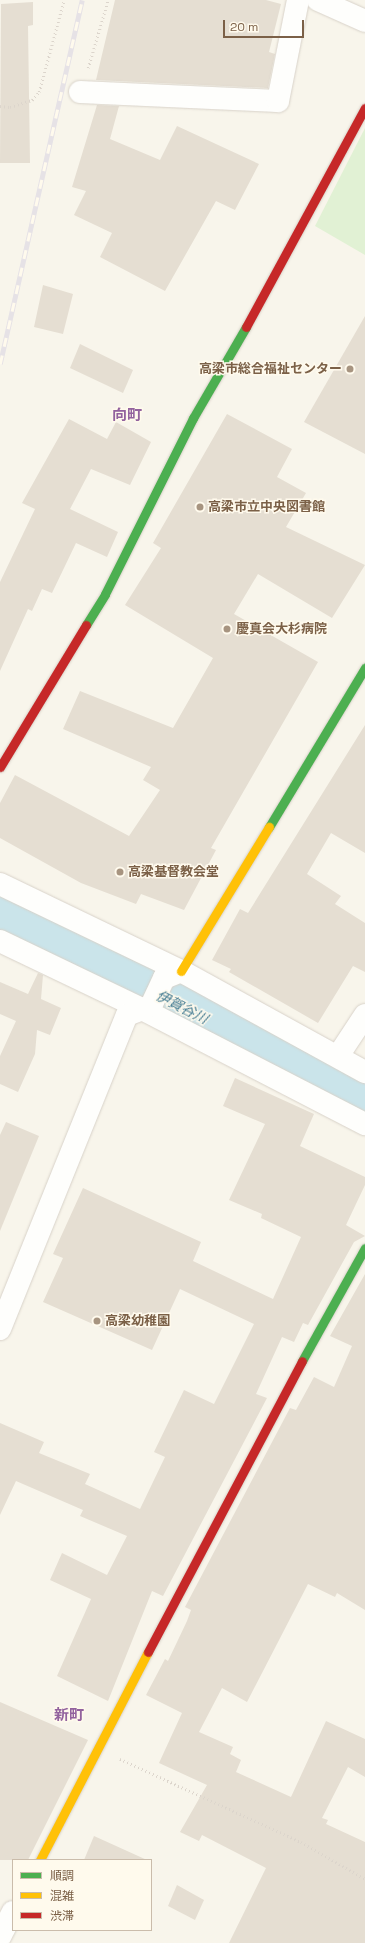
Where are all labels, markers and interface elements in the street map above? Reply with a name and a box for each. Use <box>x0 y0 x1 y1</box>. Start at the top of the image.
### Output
scale bar <box>225 12 306 38</box>
text: 20 m <box>230 19 258 35</box>
place label: 高梁市総合福祉センター <box>199 361 342 377</box>
marker: 高梁市総合福祉センター <box>345 364 355 374</box>
district label: 向町 <box>112 406 142 424</box>
place label: 高梁市立中央図書館 <box>208 499 325 515</box>
marker: 高梁市立中央図書館 <box>195 502 205 512</box>
place label: 慶真会大杉病院 <box>236 621 327 637</box>
marker: 慶真会大杉病院 <box>221 623 233 635</box>
place label: 高梁基督教会堂 <box>128 864 219 880</box>
marker: 高梁基督教会堂 <box>115 867 125 877</box>
water label: 伊賀谷川 <box>153 987 211 1027</box>
place label: 高梁幼稚園 <box>105 1313 170 1329</box>
marker: 高梁幼稚園 <box>92 1316 102 1326</box>
district label: 新町 <box>54 1706 84 1724</box>
legend <box>12 1859 152 1931</box>
text: 順調 <box>50 1868 74 1884</box>
text: 混雑 <box>50 1888 74 1904</box>
text: 渋滞 <box>50 1908 74 1924</box>

